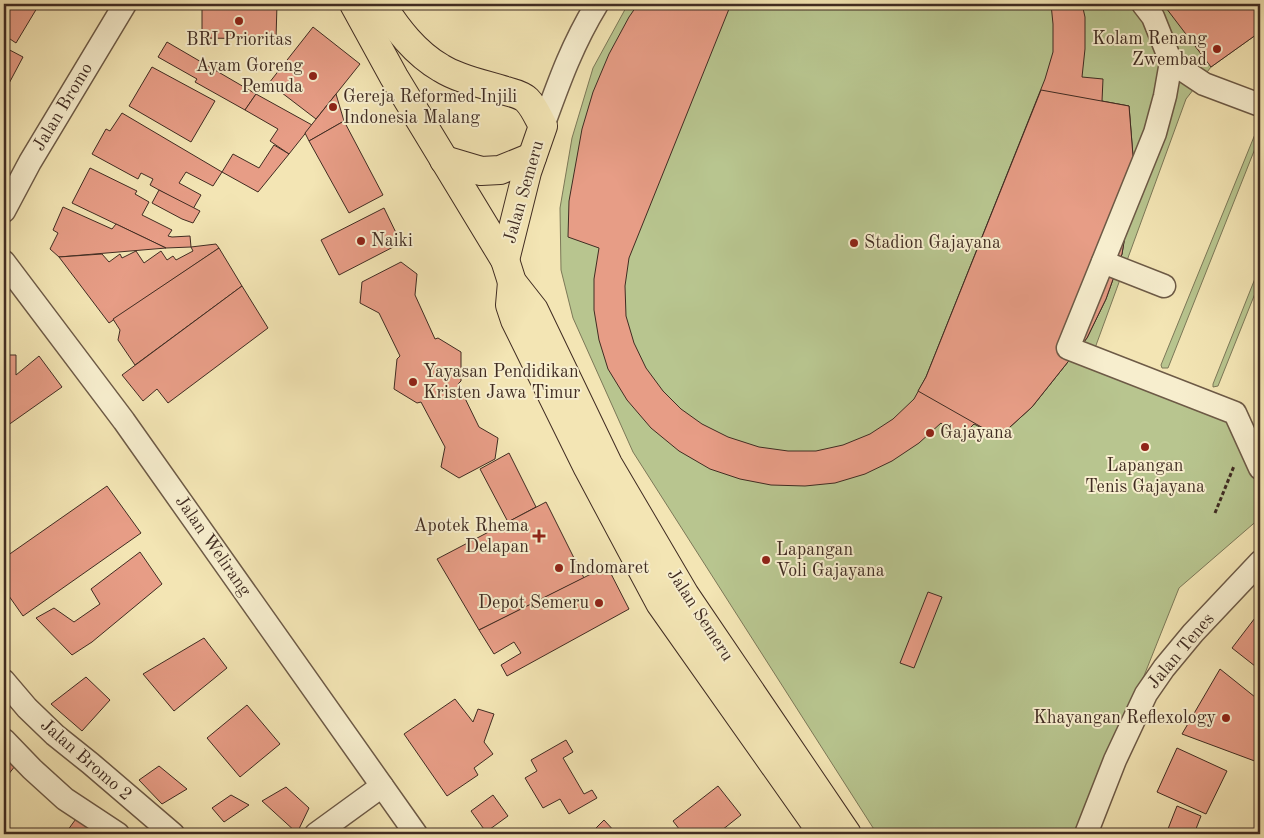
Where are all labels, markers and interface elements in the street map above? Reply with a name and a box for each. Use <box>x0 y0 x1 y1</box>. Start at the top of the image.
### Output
marker: BRI Prioritas <box>233 15 245 27</box>
place label: Kolam Renang Zwembad <box>1092 30 1207 69</box>
place label: BRI Prioritas <box>186 31 292 49</box>
marker: Kolam Renang Zwembad <box>1211 43 1223 55</box>
place label: Ayam Goreng Pemuda <box>196 57 303 96</box>
street label: Jalan Bromo <box>30 60 96 154</box>
marker: Ayam Goreng Pemuda <box>307 70 319 82</box>
place label: Gereja Reformed Injili Indonesia Malang <box>343 88 517 127</box>
marker: Gereja Reformed Injili Indonesia Malang <box>327 101 339 113</box>
street label: Jalan Semeru <box>501 138 547 245</box>
place label: Naiki <box>371 232 413 250</box>
place label: Stadion Gajayana <box>864 234 1001 252</box>
marker: Naiki <box>355 235 367 247</box>
marker: Stadion Gajayana <box>848 237 860 249</box>
place label: Yayasan Pendidikan Kristen Jawa Timur <box>423 363 581 402</box>
marker: Yayasan Pendidikan Kristen Jawa Timur <box>407 376 419 388</box>
place label: Gajayana <box>940 424 1013 442</box>
marker: Gajayana <box>924 427 936 439</box>
marker: Lapangan Tenis Gajayana <box>1139 441 1151 453</box>
place label: Lapangan Tenis Gajayana <box>1085 457 1205 496</box>
street label: Jalan Welirang <box>172 492 254 600</box>
place label: Apotek Rhema Delapan <box>414 517 529 556</box>
marker: Apotek Rhema Delapan <box>533 530 545 542</box>
place label: Lapangan Voli Gajayana <box>776 541 885 580</box>
marker: Lapangan Voli Gajayana <box>760 554 772 566</box>
place label: Indomaret <box>569 559 649 577</box>
marker: Indomaret <box>553 562 565 574</box>
street label: Jalan Semeru <box>664 566 737 665</box>
place label: Depot Semeru <box>478 594 589 612</box>
marker: Depot Semeru <box>593 597 605 609</box>
street label: Jalan Tenes <box>1144 610 1218 692</box>
place label: Khayangan Reflexology <box>1033 709 1216 727</box>
marker: Khayangan Reflexology <box>1220 712 1232 724</box>
street label: Jalan Bromo 2 <box>37 716 135 804</box>

